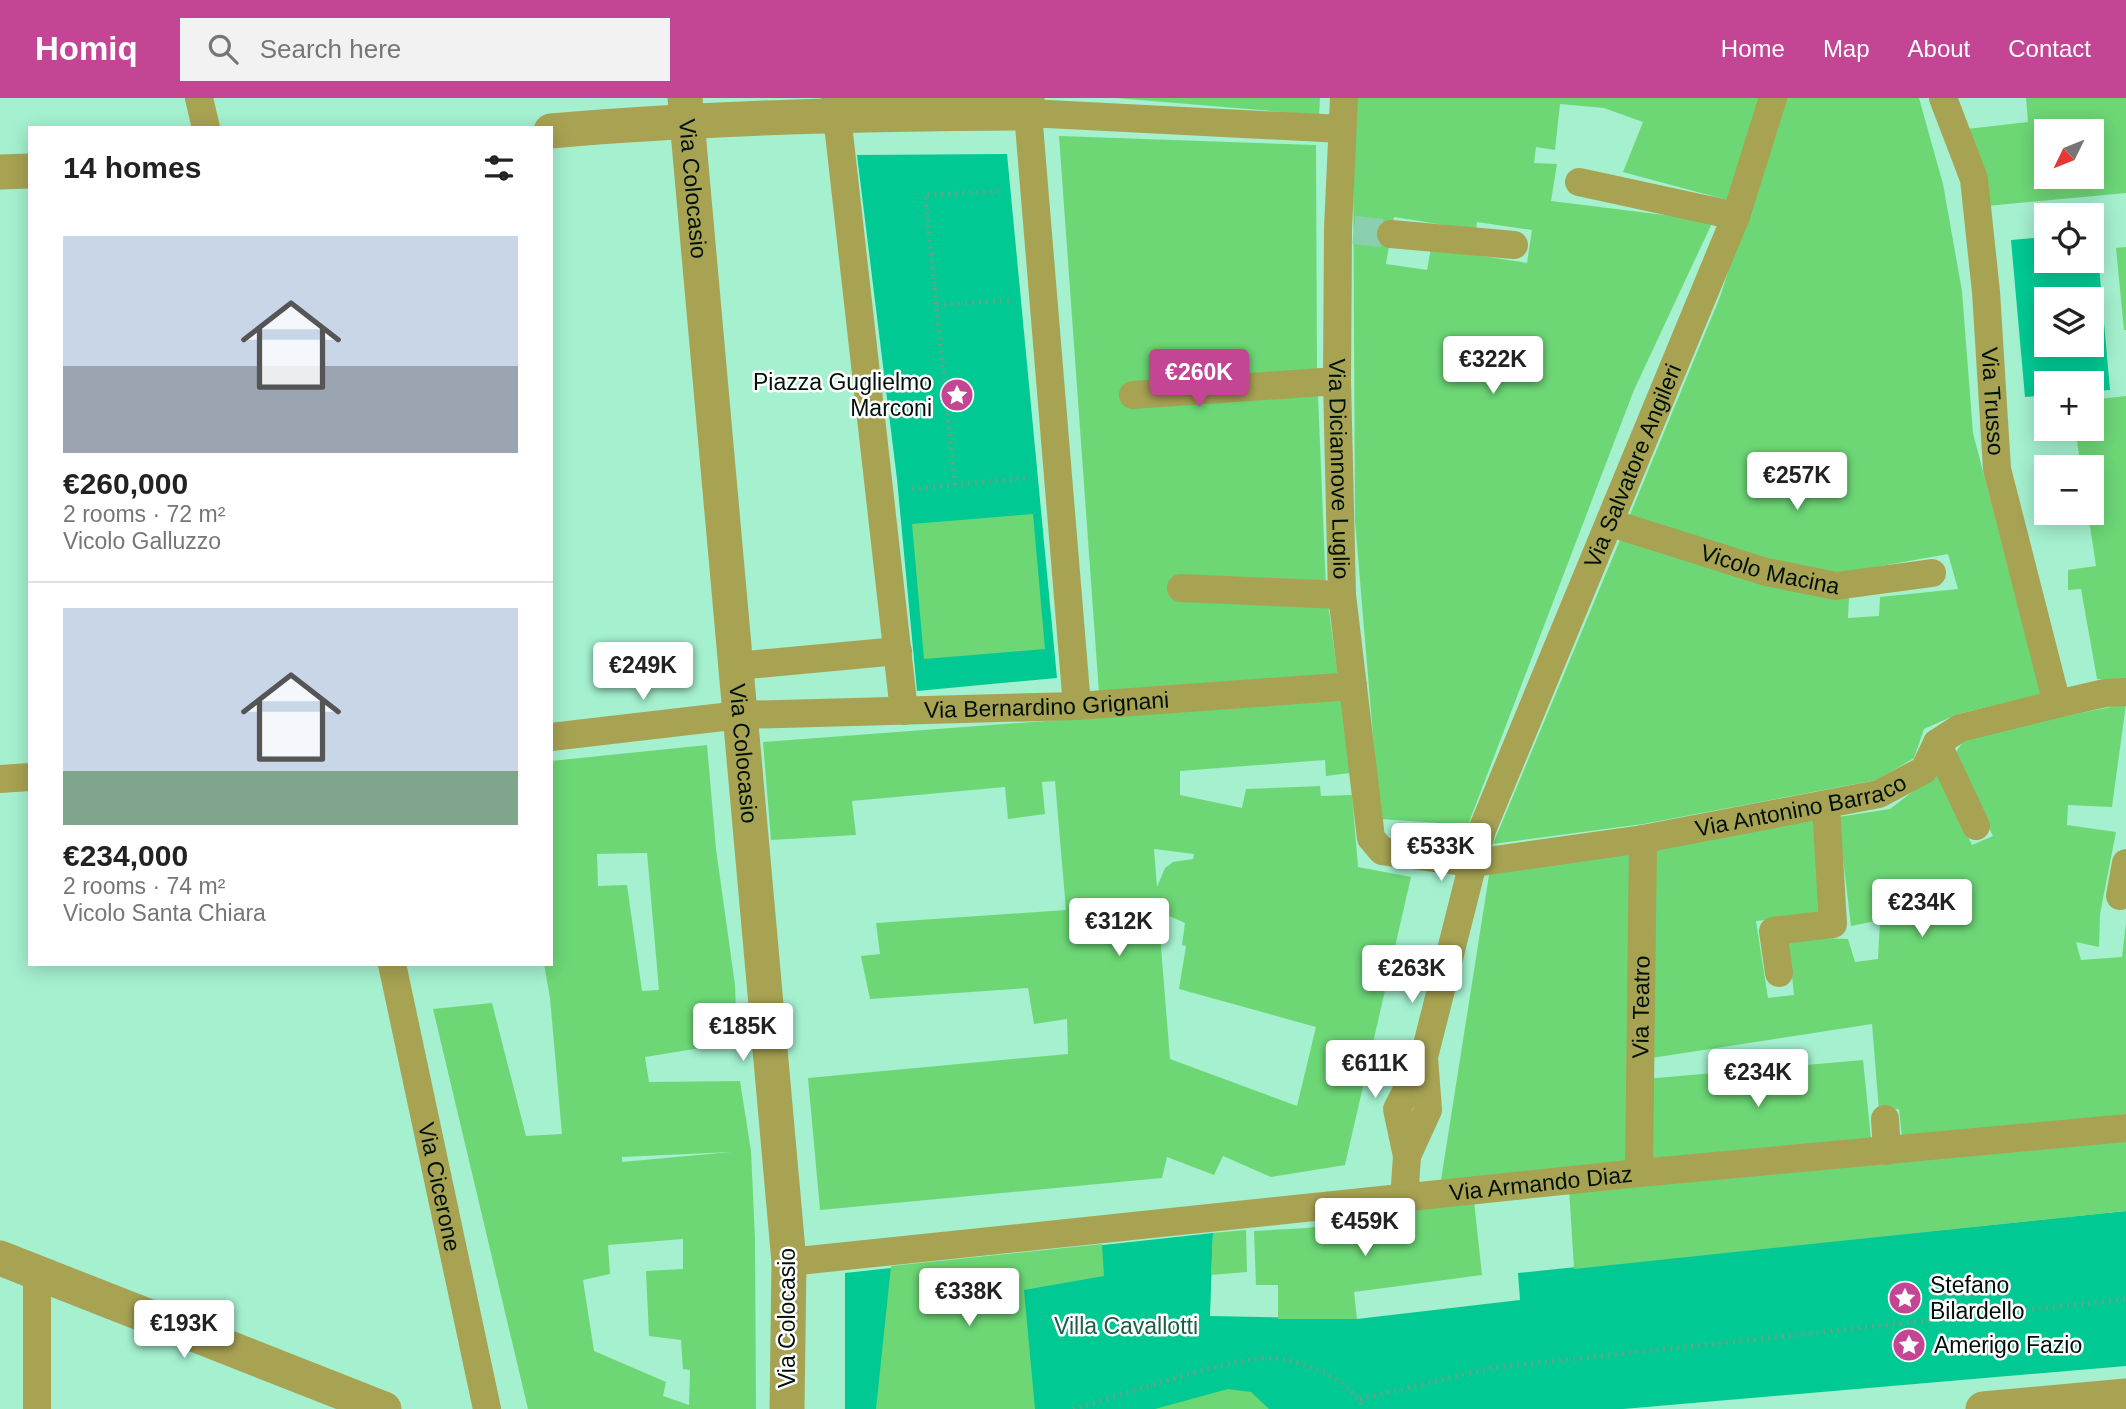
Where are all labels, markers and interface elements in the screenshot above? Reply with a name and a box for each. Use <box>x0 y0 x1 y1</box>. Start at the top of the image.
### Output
search box <box>180 18 670 81</box>
text: Homiq <box>35 30 138 67</box>
icon: search <box>204 30 242 68</box>
text: Search here <box>260 34 401 64</box>
text: Home <box>1721 35 1785 62</box>
text: Map <box>1823 35 1870 62</box>
text: About <box>1908 35 1970 62</box>
text: Contact <box>2008 35 2091 62</box>
street label: Via Colocasio <box>674 118 712 260</box>
north arrow <box>2034 119 2104 189</box>
map controls <box>2034 119 2104 525</box>
icon: filters <box>480 149 518 187</box>
text: 14 homes <box>63 151 201 184</box>
button: locate <box>2034 203 2104 273</box>
icon: home <box>228 282 354 408</box>
button: layers <box>2034 287 2104 357</box>
pin: €322K <box>1444 336 1542 396</box>
text: €322K <box>1459 346 1527 372</box>
street label: Via Trusso <box>1976 347 2009 456</box>
pin: €260K <box>1150 350 1248 409</box>
street label: Via Diciannove Luglio <box>1324 358 1355 580</box>
text: €260K <box>1165 359 1233 385</box>
street label: Via Salvatore Angileri <box>1579 360 1686 572</box>
place label: Piazza Guglielmo Marconi <box>753 369 932 421</box>
button: + <box>2034 371 2104 441</box>
place icon: Piazza Guglielmo Marconi <box>938 376 976 414</box>
pin: €257K <box>1748 452 1846 512</box>
button: − <box>2034 455 2104 525</box>
text: €257K <box>1763 462 1831 488</box>
text: €260,000 <box>63 467 188 500</box>
text: 2 rooms · 72 m² <box>63 501 225 527</box>
text: Vicolo Galluzzo <box>63 528 221 554</box>
street label: Vicolo Macina <box>1697 539 1842 599</box>
pin: €249K <box>594 642 692 702</box>
text: €249K <box>609 652 677 678</box>
icon: home <box>228 654 354 780</box>
street label: Via Colocasio <box>724 682 763 824</box>
street label: Via Bernardino Grignani <box>924 686 1170 723</box>
street label: Via Antonino Barraco <box>1693 769 1911 842</box>
pin: €533K <box>1392 824 1490 883</box>
text: €533K <box>1407 833 1475 859</box>
text: €234,000 <box>63 839 188 872</box>
text: 2 rooms · 74 m² <box>63 873 225 899</box>
pin: €234K <box>1873 880 1971 939</box>
text: €234K <box>1888 889 1956 915</box>
pin: €312K <box>1070 898 1168 958</box>
text: Vicolo Santa Chiara <box>63 900 266 926</box>
text: €312K <box>1085 908 1153 934</box>
pin: €263K <box>1363 946 1461 1005</box>
text: €263K <box>1378 955 1446 981</box>
street label: Via Teatro <box>1627 955 1655 1059</box>
pin: €185K <box>694 1004 792 1063</box>
text: €185K <box>709 1013 777 1039</box>
pin: €611K <box>1326 1040 1424 1100</box>
pin: €234K <box>1709 1049 1807 1109</box>
text: €611K <box>1342 1050 1408 1076</box>
text: €234K <box>1724 1059 1792 1085</box>
street label: Via Cicerone <box>413 1120 466 1254</box>
street label: Via Armando Diaz <box>1448 1161 1634 1206</box>
pin: €459K <box>1316 1198 1414 1258</box>
text: €459K <box>1331 1208 1399 1234</box>
street label: Via Colocasio <box>774 1248 800 1388</box>
pin: €338K <box>920 1268 1018 1328</box>
place label: Stefano Bilardello <box>1930 1272 2025 1324</box>
text: €338K <box>935 1278 1003 1304</box>
place icon: Stefano Bilardello <box>1886 1279 1924 1317</box>
pin: €193K <box>135 1300 233 1360</box>
text: €193K <box>150 1310 218 1336</box>
park label: Villa Cavallotti <box>1054 1313 1198 1339</box>
place icon: Amerigo Fazio <box>1890 1326 1928 1364</box>
place label: Amerigo Fazio <box>1934 1332 2082 1358</box>

